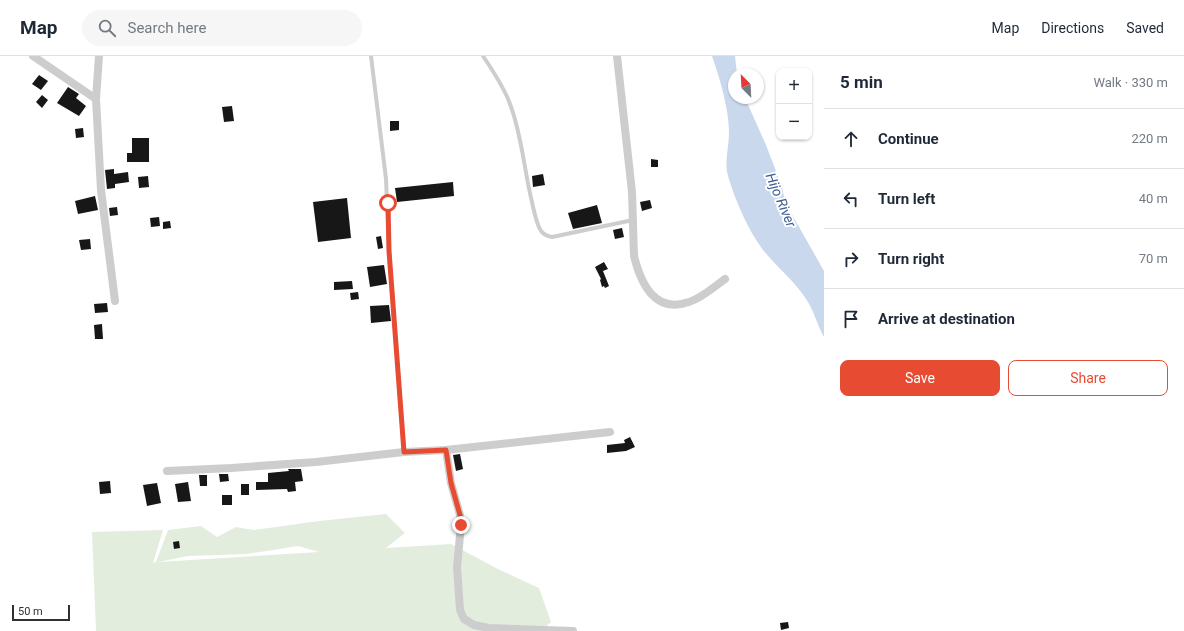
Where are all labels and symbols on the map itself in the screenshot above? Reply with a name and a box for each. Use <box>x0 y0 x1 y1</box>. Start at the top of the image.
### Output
north arrow <box>728 68 764 104</box>
water label: Hijo River <box>762 170 800 230</box>
route start <box>379 194 397 212</box>
route end <box>452 516 470 534</box>
scale bar <box>12 603 70 622</box>

